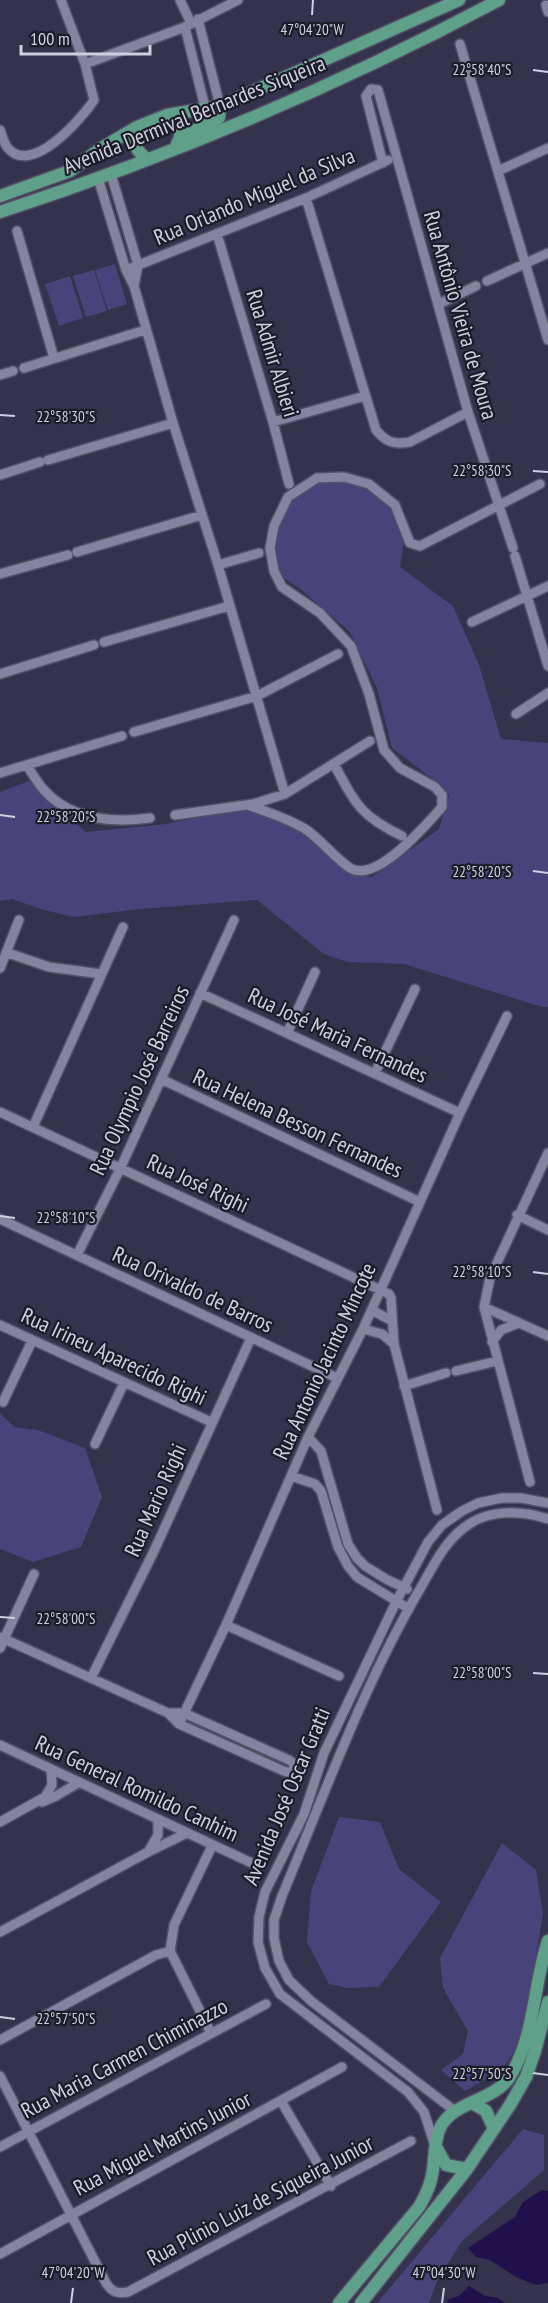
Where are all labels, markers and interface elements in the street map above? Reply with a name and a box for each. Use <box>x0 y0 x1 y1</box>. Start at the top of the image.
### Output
scale bar <box>21 18 150 56</box>
text: 47°04'20"W <box>280 20 344 39</box>
text: 100 m <box>30 27 70 50</box>
street label: Avenida Dermival Bernardes Siqueira <box>59 49 329 179</box>
text: 22°58'40"S <box>452 60 512 79</box>
street label: Rua Orlando Miguel da Silva <box>149 141 359 251</box>
street label: Rua Antônio Vieira de Moura <box>418 207 504 423</box>
street label: Rua Admir Albieri <box>240 286 306 420</box>
text: 22°58'30"S <box>36 407 96 426</box>
text: 22°58'30"S <box>452 461 512 480</box>
text: 22°58'20"S <box>36 807 96 826</box>
text: 22°58'20"S <box>452 862 512 881</box>
street label: Rua Olympio José Barreiros <box>83 981 195 1179</box>
street label: Rua José Maria Fernandes <box>244 981 432 1089</box>
street label: Rua Helena Besson Fernandes <box>189 1062 407 1184</box>
street label: Rua José Righi <box>143 1147 253 1219</box>
text: 22°58'10"S <box>36 1208 96 1227</box>
street label: Rua Orivaldo de Barros <box>108 1240 278 1338</box>
street label: Rua Antonio Jacinto Mincote <box>266 1258 382 1464</box>
text: 22°58'10"S <box>452 1262 512 1281</box>
street label: Rua Irineu Aparecido Righi <box>17 1301 211 1411</box>
street label: Rua Mario Righi <box>118 1439 192 1561</box>
text: 22°58'00"S <box>36 1609 96 1628</box>
text: 22°58'00"S <box>452 1663 512 1682</box>
street label: Avenida José Oscar Gratti <box>236 1703 336 1889</box>
street label: Rua General Romildo Canhim <box>31 1729 243 1847</box>
street label: Rua Maria Carmen Chiminazzo <box>16 1992 232 2124</box>
text: 22°57'50"S <box>36 2009 96 2028</box>
text: 22°57'50"S <box>452 2064 512 2083</box>
street label: Rua Miguel Martins Junior <box>68 2084 256 2202</box>
street label: Rua Plinio Luiz de Siqueira Junior <box>142 2129 378 2271</box>
text: 47°04'20"W <box>41 2263 105 2282</box>
text: 47°04'30"W <box>412 2263 476 2282</box>

